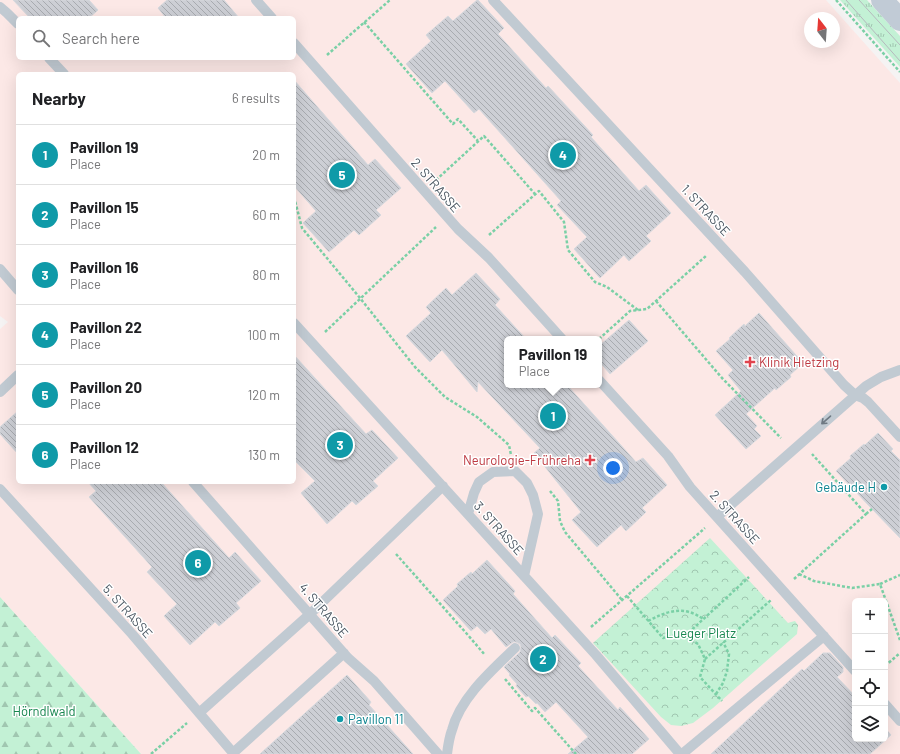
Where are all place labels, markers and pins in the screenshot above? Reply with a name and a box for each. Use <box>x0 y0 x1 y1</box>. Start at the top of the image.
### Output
pin: 4 <box>550 140 576 170</box>
pin: 5 <box>329 160 355 190</box>
place label: Klinik Hietzing <box>759 354 839 370</box>
marker: Klinik Hietzing <box>744 356 756 368</box>
pin: 1 <box>540 401 566 431</box>
pin: 3 <box>327 430 353 460</box>
place label: Neurologie-Frühreha <box>463 452 581 468</box>
marker: Neurologie-Frühreha <box>584 454 596 466</box>
place label: Gebäude H <box>815 479 876 495</box>
marker: Gebäude H <box>879 482 889 492</box>
pin: 6 <box>185 548 211 578</box>
pin: 2 <box>530 644 556 674</box>
place label: Pavillon 11 <box>348 711 404 727</box>
marker: Pavillon 11 <box>335 714 345 724</box>

